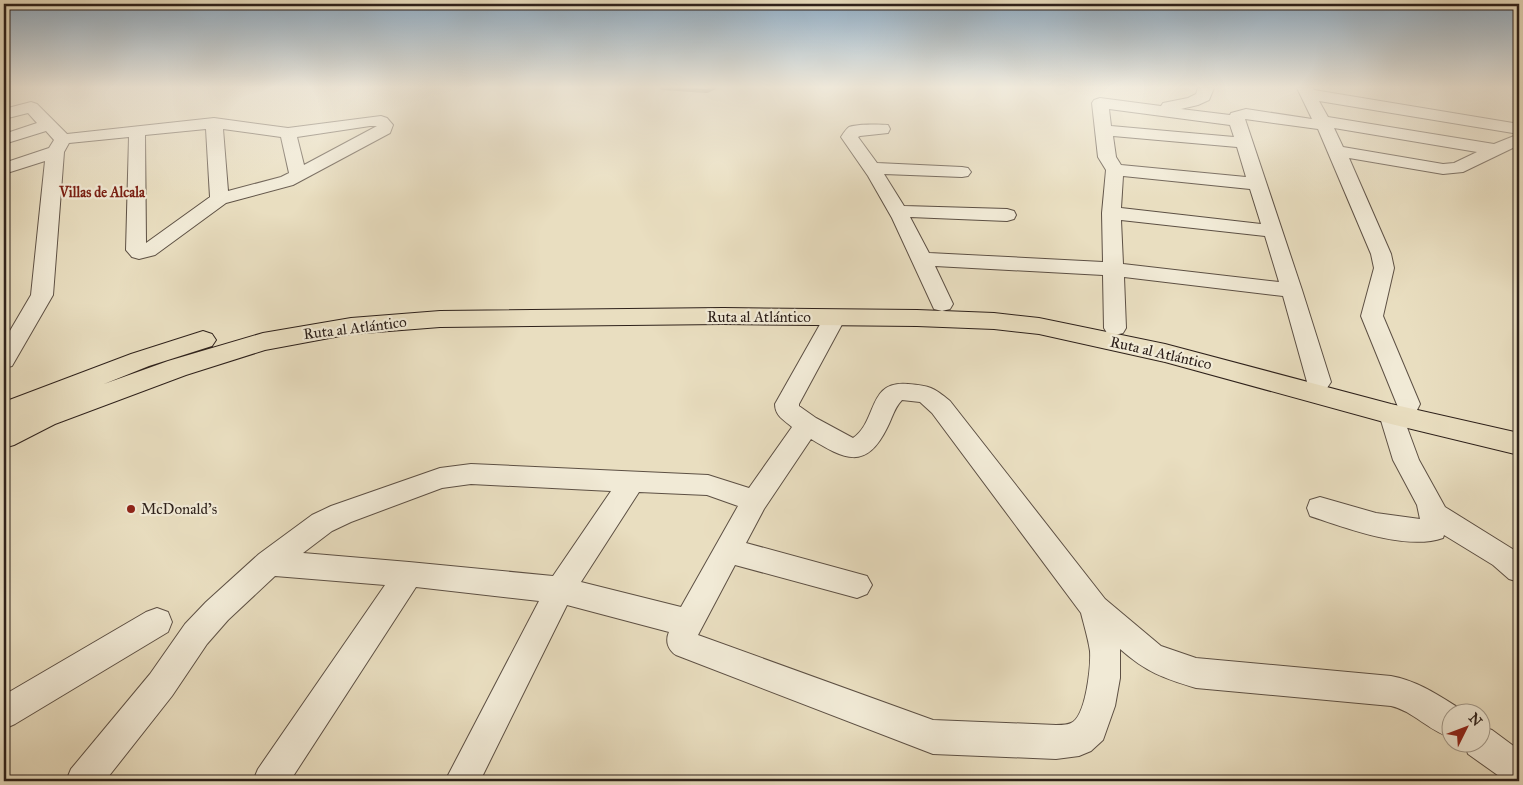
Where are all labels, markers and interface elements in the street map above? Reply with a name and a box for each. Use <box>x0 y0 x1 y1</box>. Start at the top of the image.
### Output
district label: Villas de Alcala <box>58 184 146 201</box>
street label: Ruta al Atlántico <box>707 308 811 326</box>
street label: Ruta al Atlántico <box>302 313 408 343</box>
street label: Ruta al Atlántico <box>1108 333 1214 374</box>
place label: McDonald's <box>141 500 217 518</box>
marker: McDonald's <box>125 503 137 515</box>
north arrow <box>1440 702 1490 752</box>
text: N <box>1465 710 1486 730</box>

